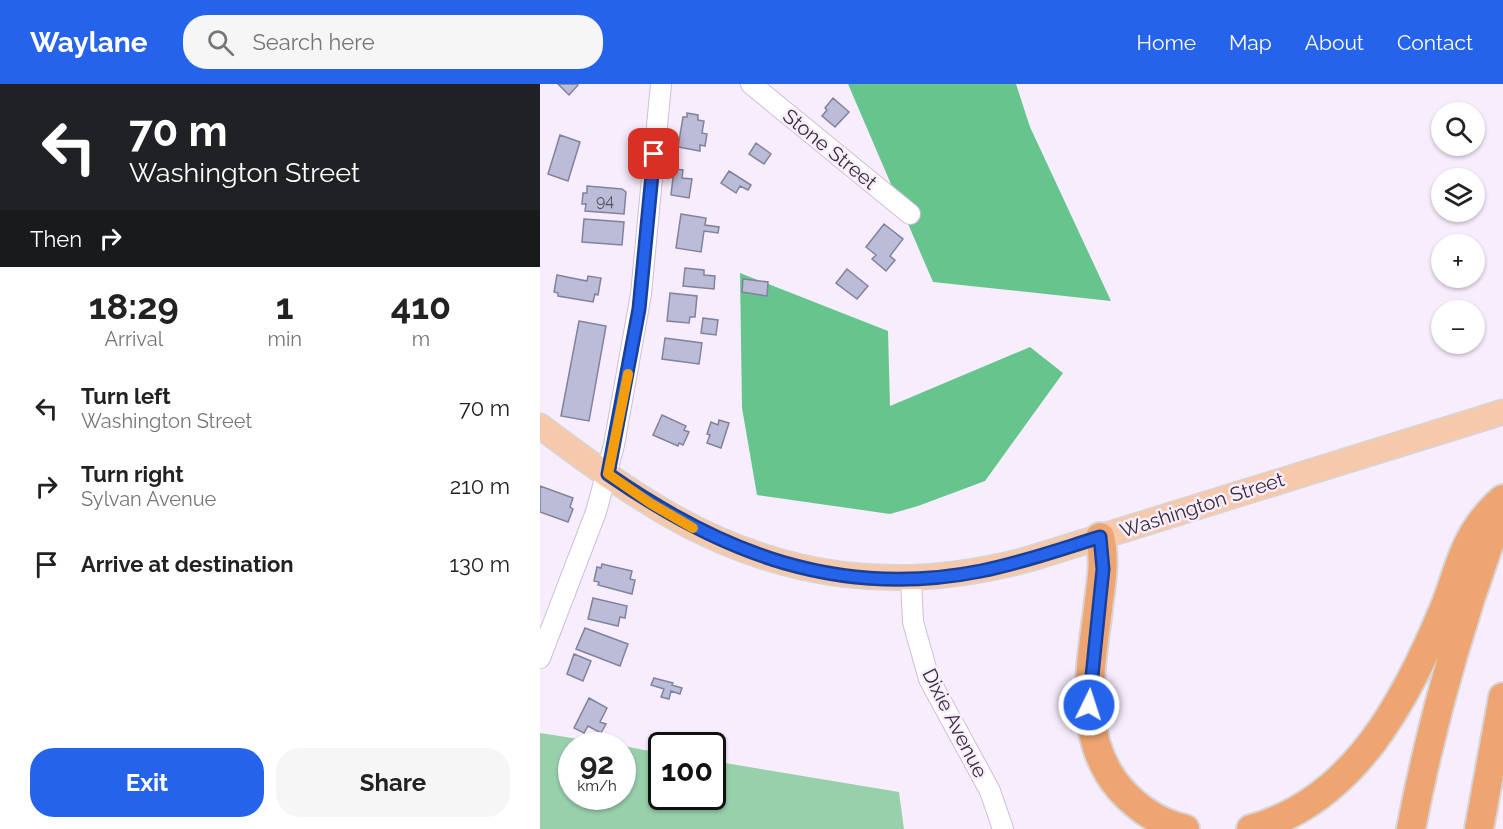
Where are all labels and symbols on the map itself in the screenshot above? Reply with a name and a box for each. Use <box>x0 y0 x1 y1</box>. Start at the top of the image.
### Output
street label: Stone Street <box>778 104 882 194</box>
pin <box>628 128 679 179</box>
house number: 94 <box>596 191 614 210</box>
street label: Washington Street <box>1117 467 1287 543</box>
street label: Dixie Avenue <box>917 664 993 782</box>
position arrow <box>1057 673 1121 737</box>
speed limit sign: 100 <box>648 732 726 810</box>

